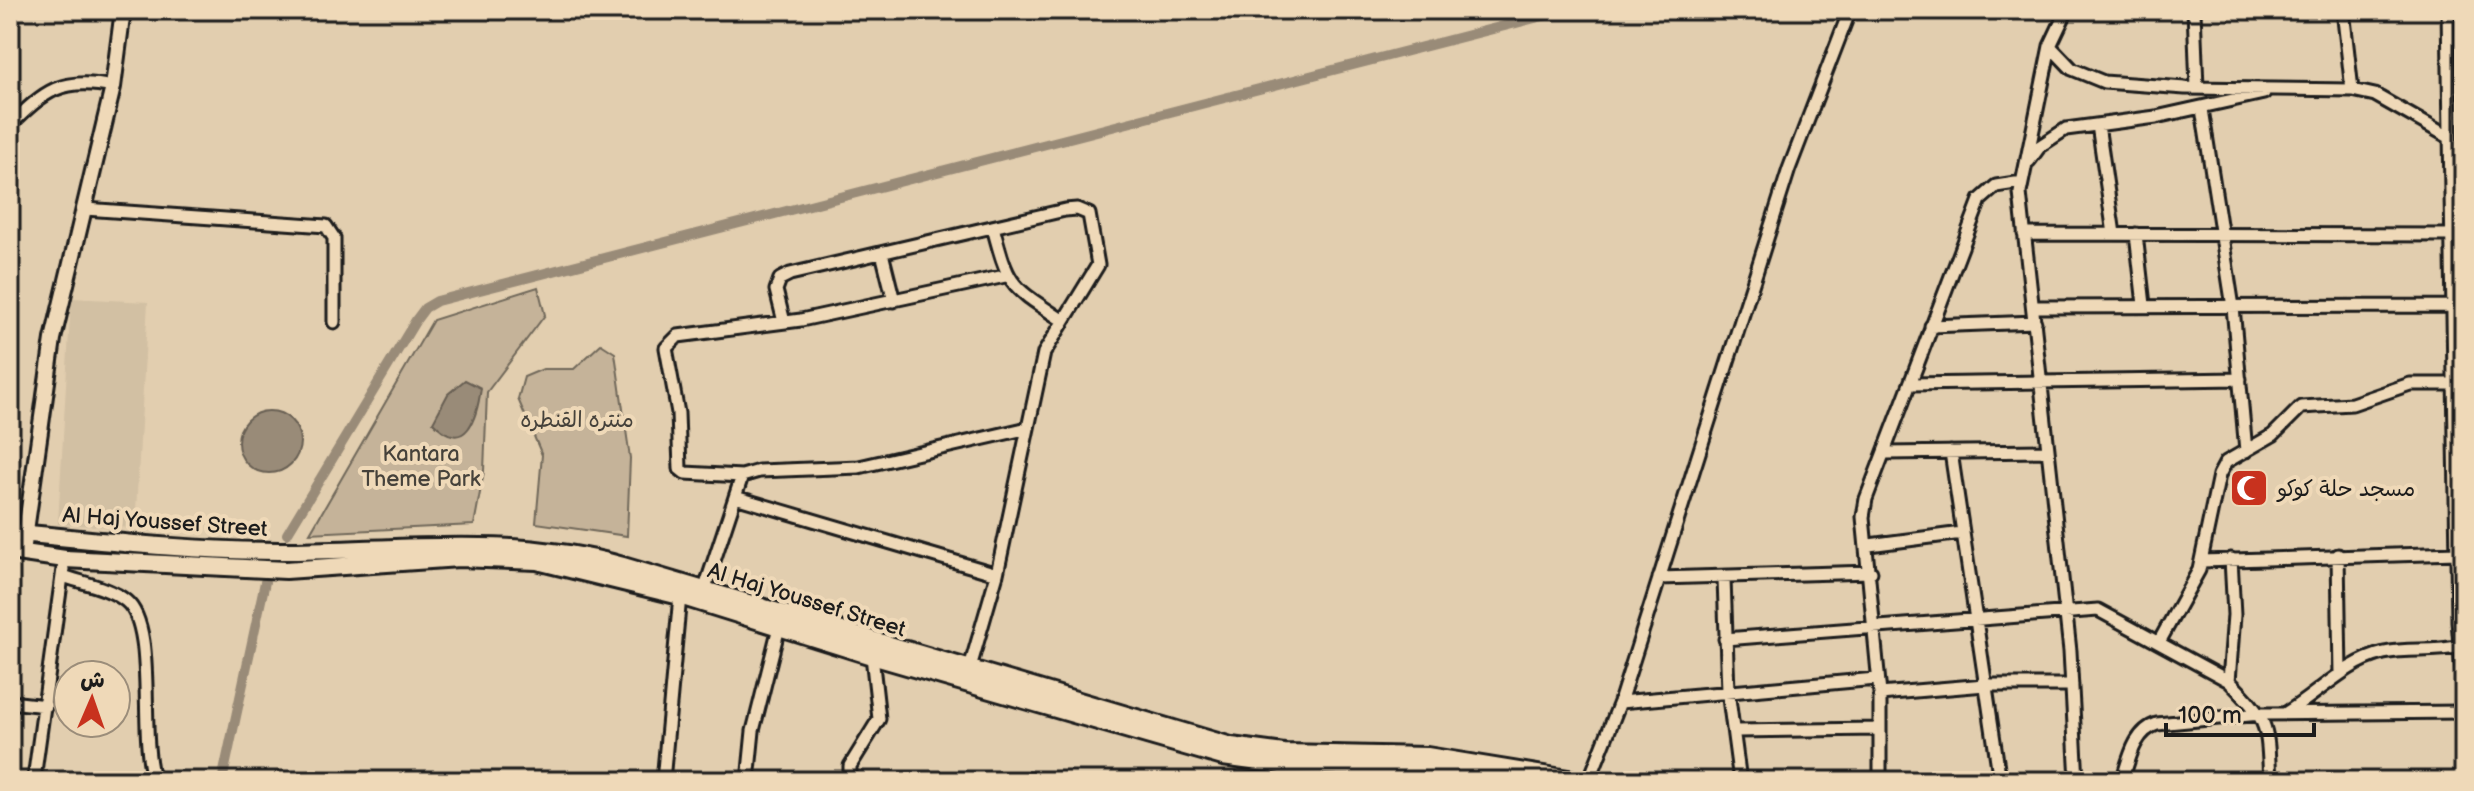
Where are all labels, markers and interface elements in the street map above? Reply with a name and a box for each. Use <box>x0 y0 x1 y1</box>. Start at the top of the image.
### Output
park label: منتره القنطره <box>520 407 634 434</box>
park label: Kantara Theme Park <box>361 441 481 493</box>
mosque icon: مسجد حلة كوكو <box>2228 467 2270 509</box>
place label: مسجد حلة كوكو <box>2276 476 2415 503</box>
street label: Al Haj Youssef Street <box>61 502 269 543</box>
street label: Al Haj Youssef Street <box>704 557 909 643</box>
north arrow <box>52 659 132 739</box>
text: ش <box>80 667 105 694</box>
scale bar <box>2166 687 2314 737</box>
text: 100 m <box>2178 701 2242 730</box>

